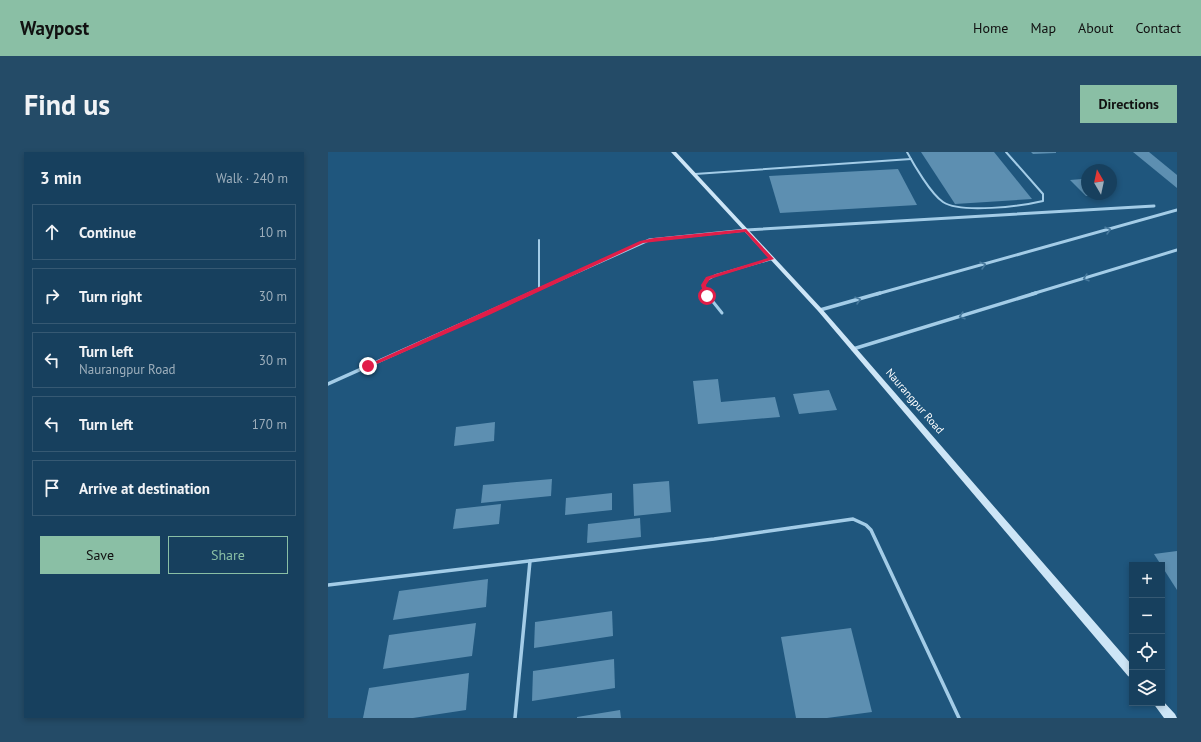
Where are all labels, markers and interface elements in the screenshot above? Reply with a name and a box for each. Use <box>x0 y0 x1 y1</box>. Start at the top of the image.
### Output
text: Waypost <box>20 16 89 40</box>
text: Home <box>973 19 1008 37</box>
text: Map <box>1030 19 1056 37</box>
text: About <box>1078 19 1114 37</box>
text: Contact <box>1136 19 1181 37</box>
button: Directions <box>1080 85 1177 123</box>
text: Find us <box>24 86 110 123</box>
north arrow <box>1081 164 1117 200</box>
text: 3 min <box>40 167 81 189</box>
text: Walk · 240 m <box>216 170 288 187</box>
icon: ahead <box>41 221 63 243</box>
text: Continue <box>79 223 136 242</box>
text: 10 m <box>259 224 287 241</box>
one-way arrow <box>1105 226 1111 234</box>
one-way arrow <box>979 261 986 269</box>
one-way arrow <box>1083 273 1090 281</box>
icon: right <box>41 285 63 307</box>
text: Turn right <box>79 287 142 306</box>
route start <box>698 287 716 305</box>
text: 30 m <box>259 288 287 305</box>
one-way arrow <box>854 296 861 304</box>
one-way arrow <box>959 311 966 320</box>
text: Turn left <box>79 342 133 361</box>
icon: left <box>41 349 63 371</box>
text: 30 m <box>259 352 287 369</box>
route end <box>359 357 377 375</box>
text: Naurangpur Road <box>79 361 176 378</box>
street label: Naurangpur Road <box>883 366 947 436</box>
icon: left <box>41 413 63 435</box>
text: Turn left <box>79 415 133 434</box>
text: 170 m <box>252 416 287 433</box>
icon: arrive <box>41 477 63 499</box>
text: Arrive at destination <box>79 479 210 498</box>
button: Save <box>40 536 160 574</box>
button: Share <box>168 536 288 574</box>
map controls <box>1129 562 1165 706</box>
button: + <box>1129 562 1165 598</box>
button: − <box>1129 598 1165 634</box>
button: locate <box>1129 634 1165 670</box>
button: layers <box>1129 670 1165 706</box>

